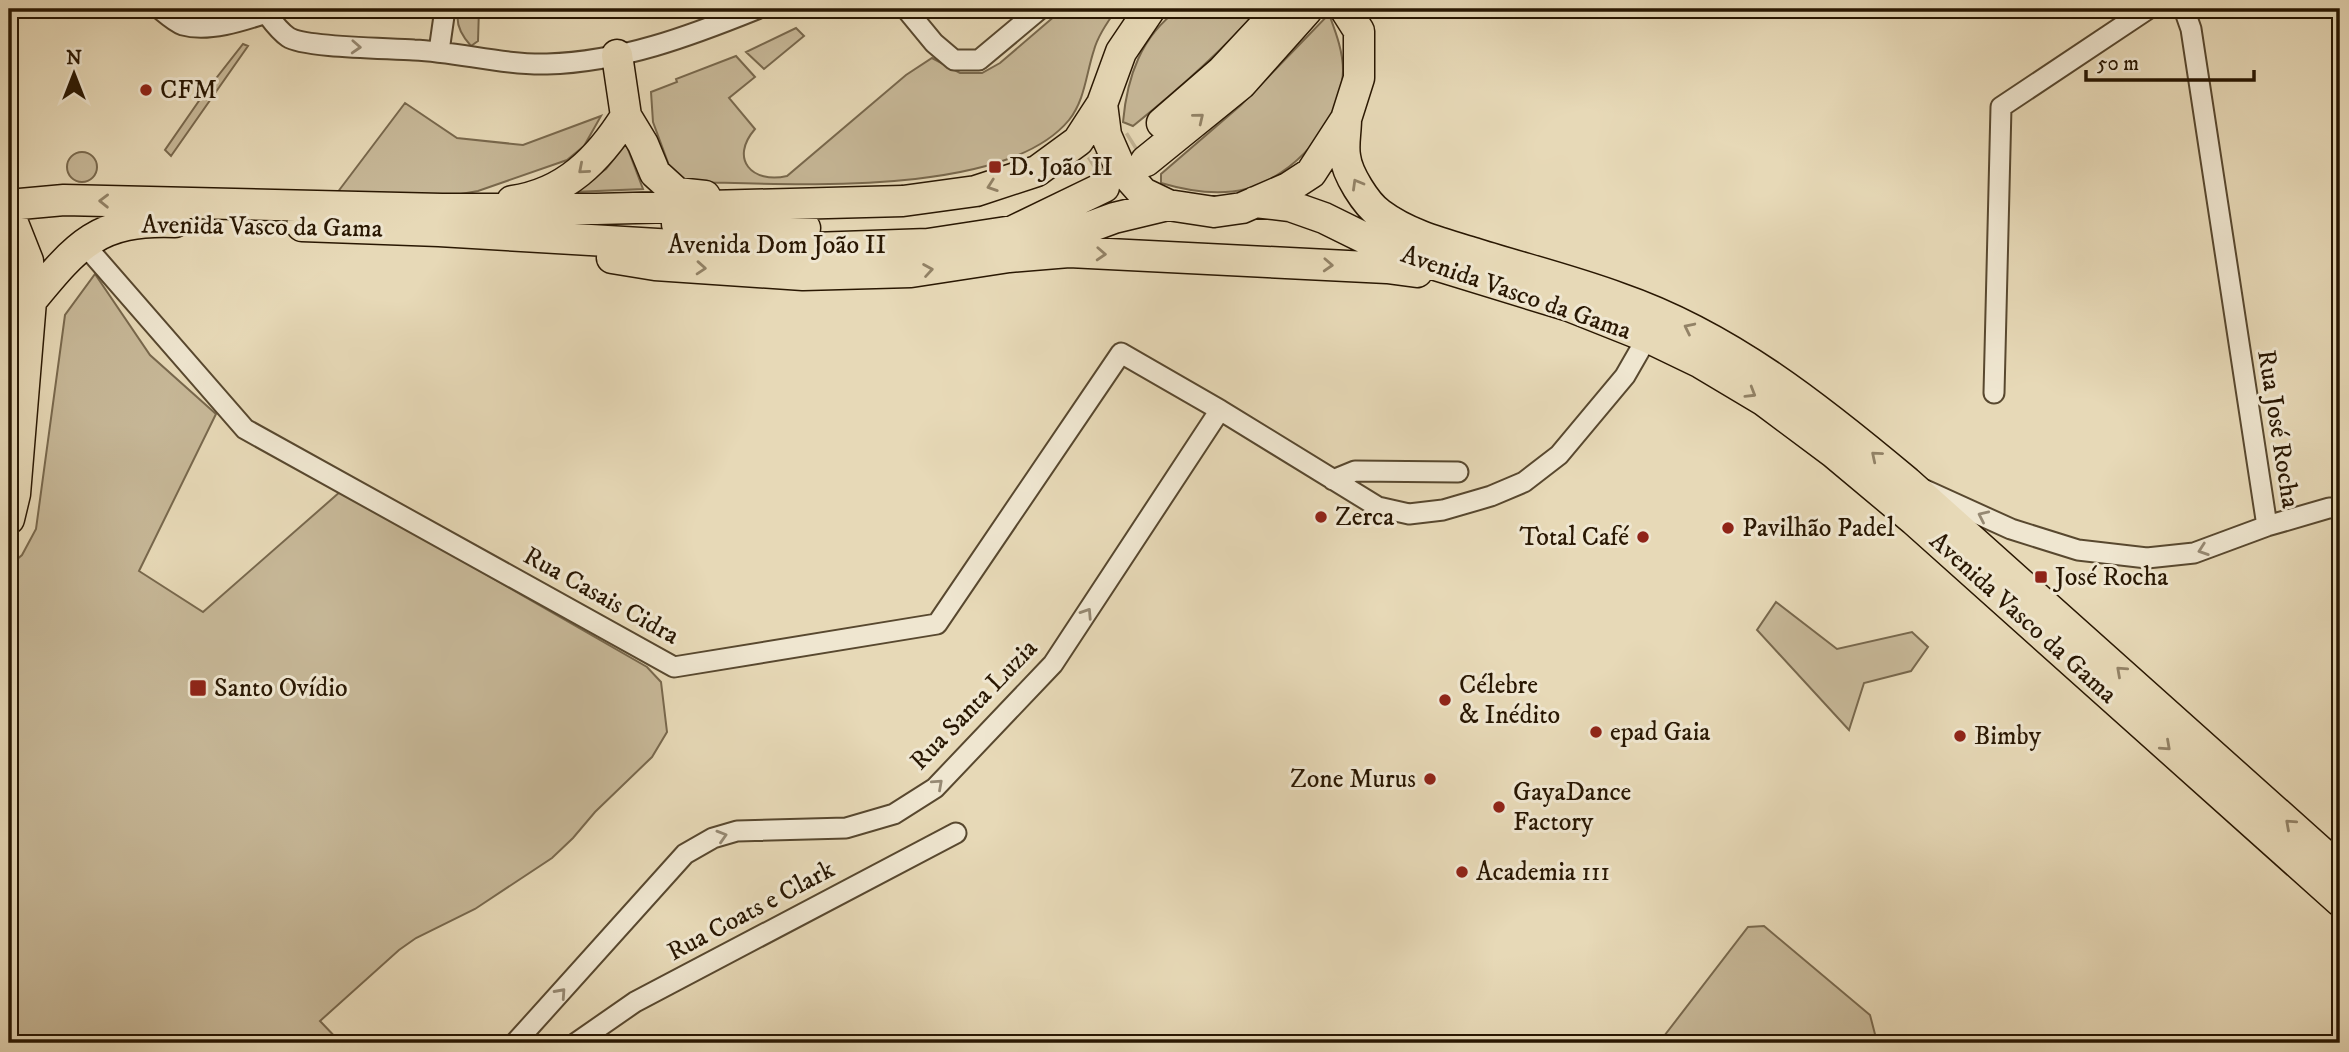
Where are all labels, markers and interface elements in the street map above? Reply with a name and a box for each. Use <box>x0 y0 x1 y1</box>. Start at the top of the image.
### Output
north arrow <box>38 38 108 108</box>
scale bar <box>2086 38 2254 82</box>
one-way arrow <box>351 39 362 54</box>
text: N <box>66 47 82 70</box>
text: 50 m <box>2097 51 2139 77</box>
place label: CFM <box>160 74 217 107</box>
marker: CFM <box>138 82 154 98</box>
one-way arrow <box>1191 114 1204 126</box>
place label: D. João II <box>1009 151 1113 184</box>
marker: D. João II <box>987 159 1003 175</box>
one-way arrow <box>578 161 591 173</box>
one-way arrow <box>987 178 999 192</box>
one-way arrow <box>1352 179 1365 192</box>
one-way arrow <box>98 193 108 209</box>
street label: Avenida Vasco da Gama <box>141 208 383 246</box>
street label: Avenida Dom João II <box>668 229 886 262</box>
street label: Avenida Vasco da Gama <box>1396 238 1636 348</box>
one-way arrow <box>1096 246 1107 261</box>
one-way arrow <box>1323 258 1334 273</box>
one-way arrow <box>695 260 706 275</box>
one-way arrow <box>922 263 933 278</box>
one-way arrow <box>1684 323 1696 337</box>
street label: Rua José Rocha <box>2249 348 2307 510</box>
one-way arrow <box>1743 384 1756 397</box>
one-way arrow <box>1872 452 1884 465</box>
place label: Zerca <box>1335 501 1394 534</box>
marker: Zerca <box>1313 509 1329 525</box>
one-way arrow <box>1978 510 1990 524</box>
place label: Pavilhão Padel <box>1742 512 1895 545</box>
marker: Pavilhão Padel <box>1720 520 1736 536</box>
place label: Total Café <box>1519 521 1629 554</box>
street label: Avenida Vasco da Gama <box>1922 525 2124 711</box>
marker: Total Café <box>1635 529 1651 545</box>
street label: Rua Casais Cidra <box>517 540 685 652</box>
one-way arrow <box>2197 542 2209 556</box>
place label: José Rocha <box>2053 561 2168 594</box>
marker: José Rocha <box>2033 569 2049 585</box>
one-way arrow <box>1078 608 1091 621</box>
street label: Rua Santa Luzia <box>903 632 1045 778</box>
one-way arrow <box>2116 667 2129 679</box>
place label: Célebre & Inédito <box>1459 669 1560 732</box>
place label: Santo Ovídio <box>214 672 348 705</box>
marker: Santo Ovídio <box>188 678 208 698</box>
marker: Célebre & Inédito <box>1437 692 1453 708</box>
place label: epad Gaia <box>1610 716 1710 749</box>
place label: Bimby <box>1974 720 2042 753</box>
marker: epad Gaia <box>1588 724 1604 740</box>
marker: Bimby <box>1952 728 1968 744</box>
one-way arrow <box>2158 737 2171 750</box>
place label: Zone Murus <box>1290 763 1416 796</box>
marker: Zone Murus <box>1422 771 1438 787</box>
place label: GayaDance Factory <box>1513 776 1631 839</box>
one-way arrow <box>929 780 942 792</box>
marker: GayaDance Factory <box>1491 799 1507 815</box>
one-way arrow <box>2285 819 2298 832</box>
one-way arrow <box>716 829 728 844</box>
street label: Rua Coats e Clark <box>662 853 840 969</box>
place label: Academia 111 <box>1476 856 1610 889</box>
marker: Academia 111 <box>1454 864 1470 880</box>
one-way arrow <box>553 988 565 1001</box>

